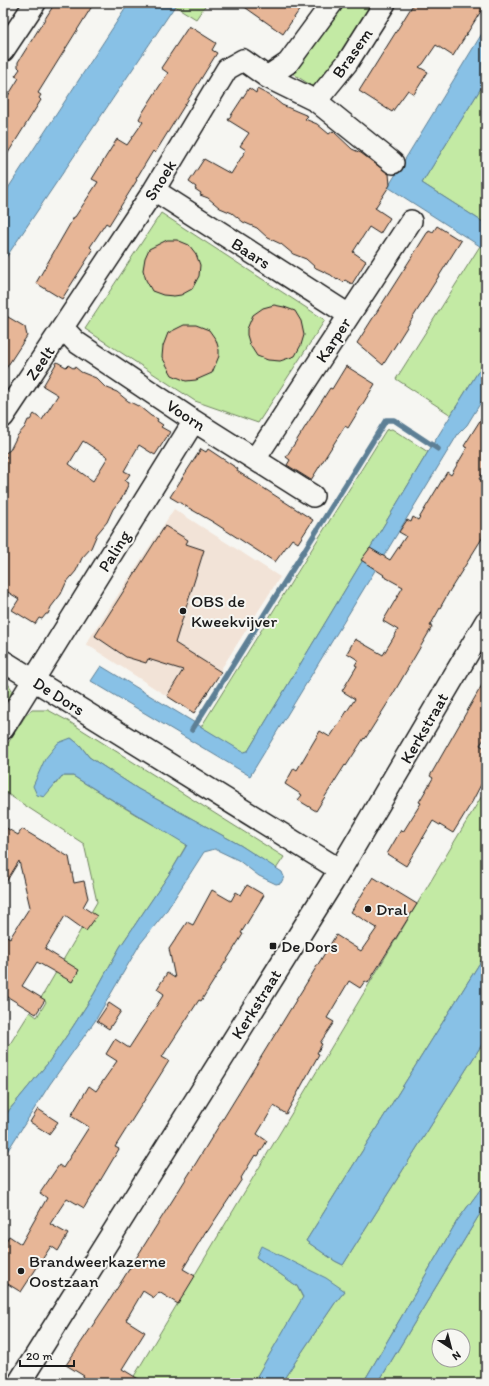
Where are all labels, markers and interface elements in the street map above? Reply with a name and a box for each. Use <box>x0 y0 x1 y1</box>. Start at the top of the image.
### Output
street label: Brasem <box>328 24 376 82</box>
street label: Snoek <box>140 156 180 204</box>
street label: Baars <box>228 233 274 273</box>
street label: Karper <box>311 314 355 366</box>
street label: Zeelt <box>21 342 59 384</box>
street label: Voorn <box>163 395 209 435</box>
street label: Paling <box>94 526 135 575</box>
place label: OBS de Kweekvijver <box>191 591 277 631</box>
marker: OBS de Kweekvijver <box>178 606 188 616</box>
street label: De Dors <box>30 672 88 720</box>
street label: Kerkstraat <box>396 689 452 767</box>
place label: Dral <box>376 899 408 919</box>
marker: Dral <box>363 904 373 914</box>
place label: De Dors <box>281 936 338 956</box>
marker: De Dors <box>268 941 278 951</box>
street label: Kerkstraat <box>227 965 285 1043</box>
place label: Brandweerkazerne Oostzaan <box>29 1251 166 1291</box>
marker: Brandweerkazerne Oostzaan <box>16 1266 26 1276</box>
north arrow <box>431 1328 471 1368</box>
scale bar <box>20 1342 74 1368</box>
text: N <box>450 1348 463 1363</box>
text: 20 m <box>26 1349 53 1363</box>

